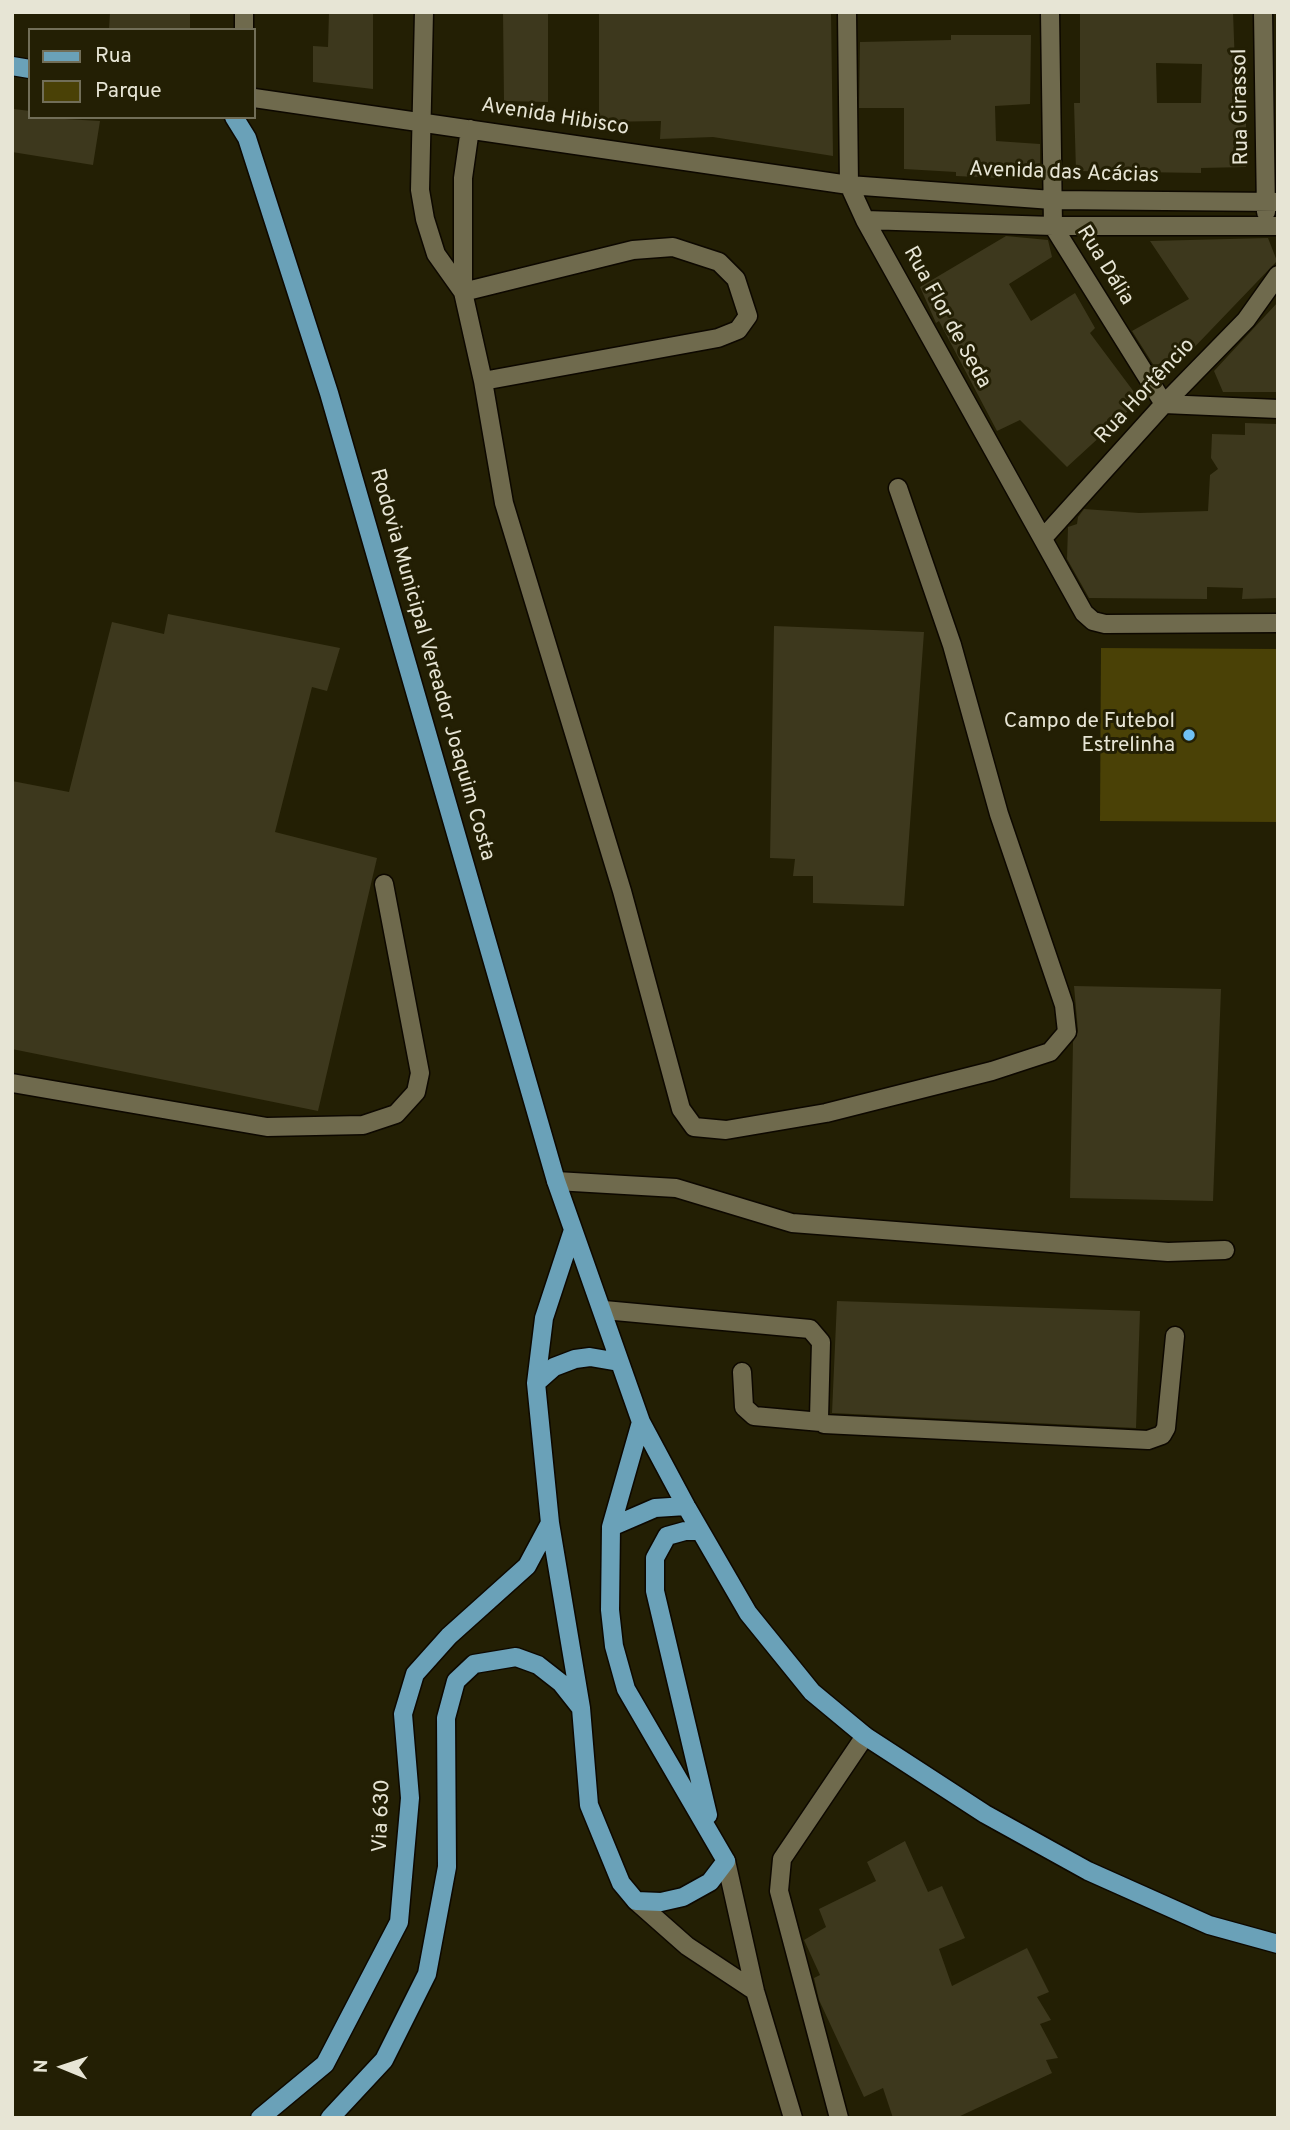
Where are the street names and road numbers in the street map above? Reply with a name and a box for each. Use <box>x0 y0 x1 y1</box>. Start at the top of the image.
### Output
street label: Rua Girassol <box>1228 48 1256 166</box>
street label: Avenida Hibisco <box>479 94 631 142</box>
street label: Avenida das Acácias <box>968 158 1160 190</box>
street label: Rua Dália <box>1070 222 1138 310</box>
street label: Rua Flor de Seda <box>897 243 995 393</box>
street label: Rua Hortêncio <box>1091 334 1201 450</box>
street label: Rodovia Municipal Vereador Joaquim Costa <box>363 466 499 864</box>
street label: Via 630 <box>369 1779 397 1853</box>

